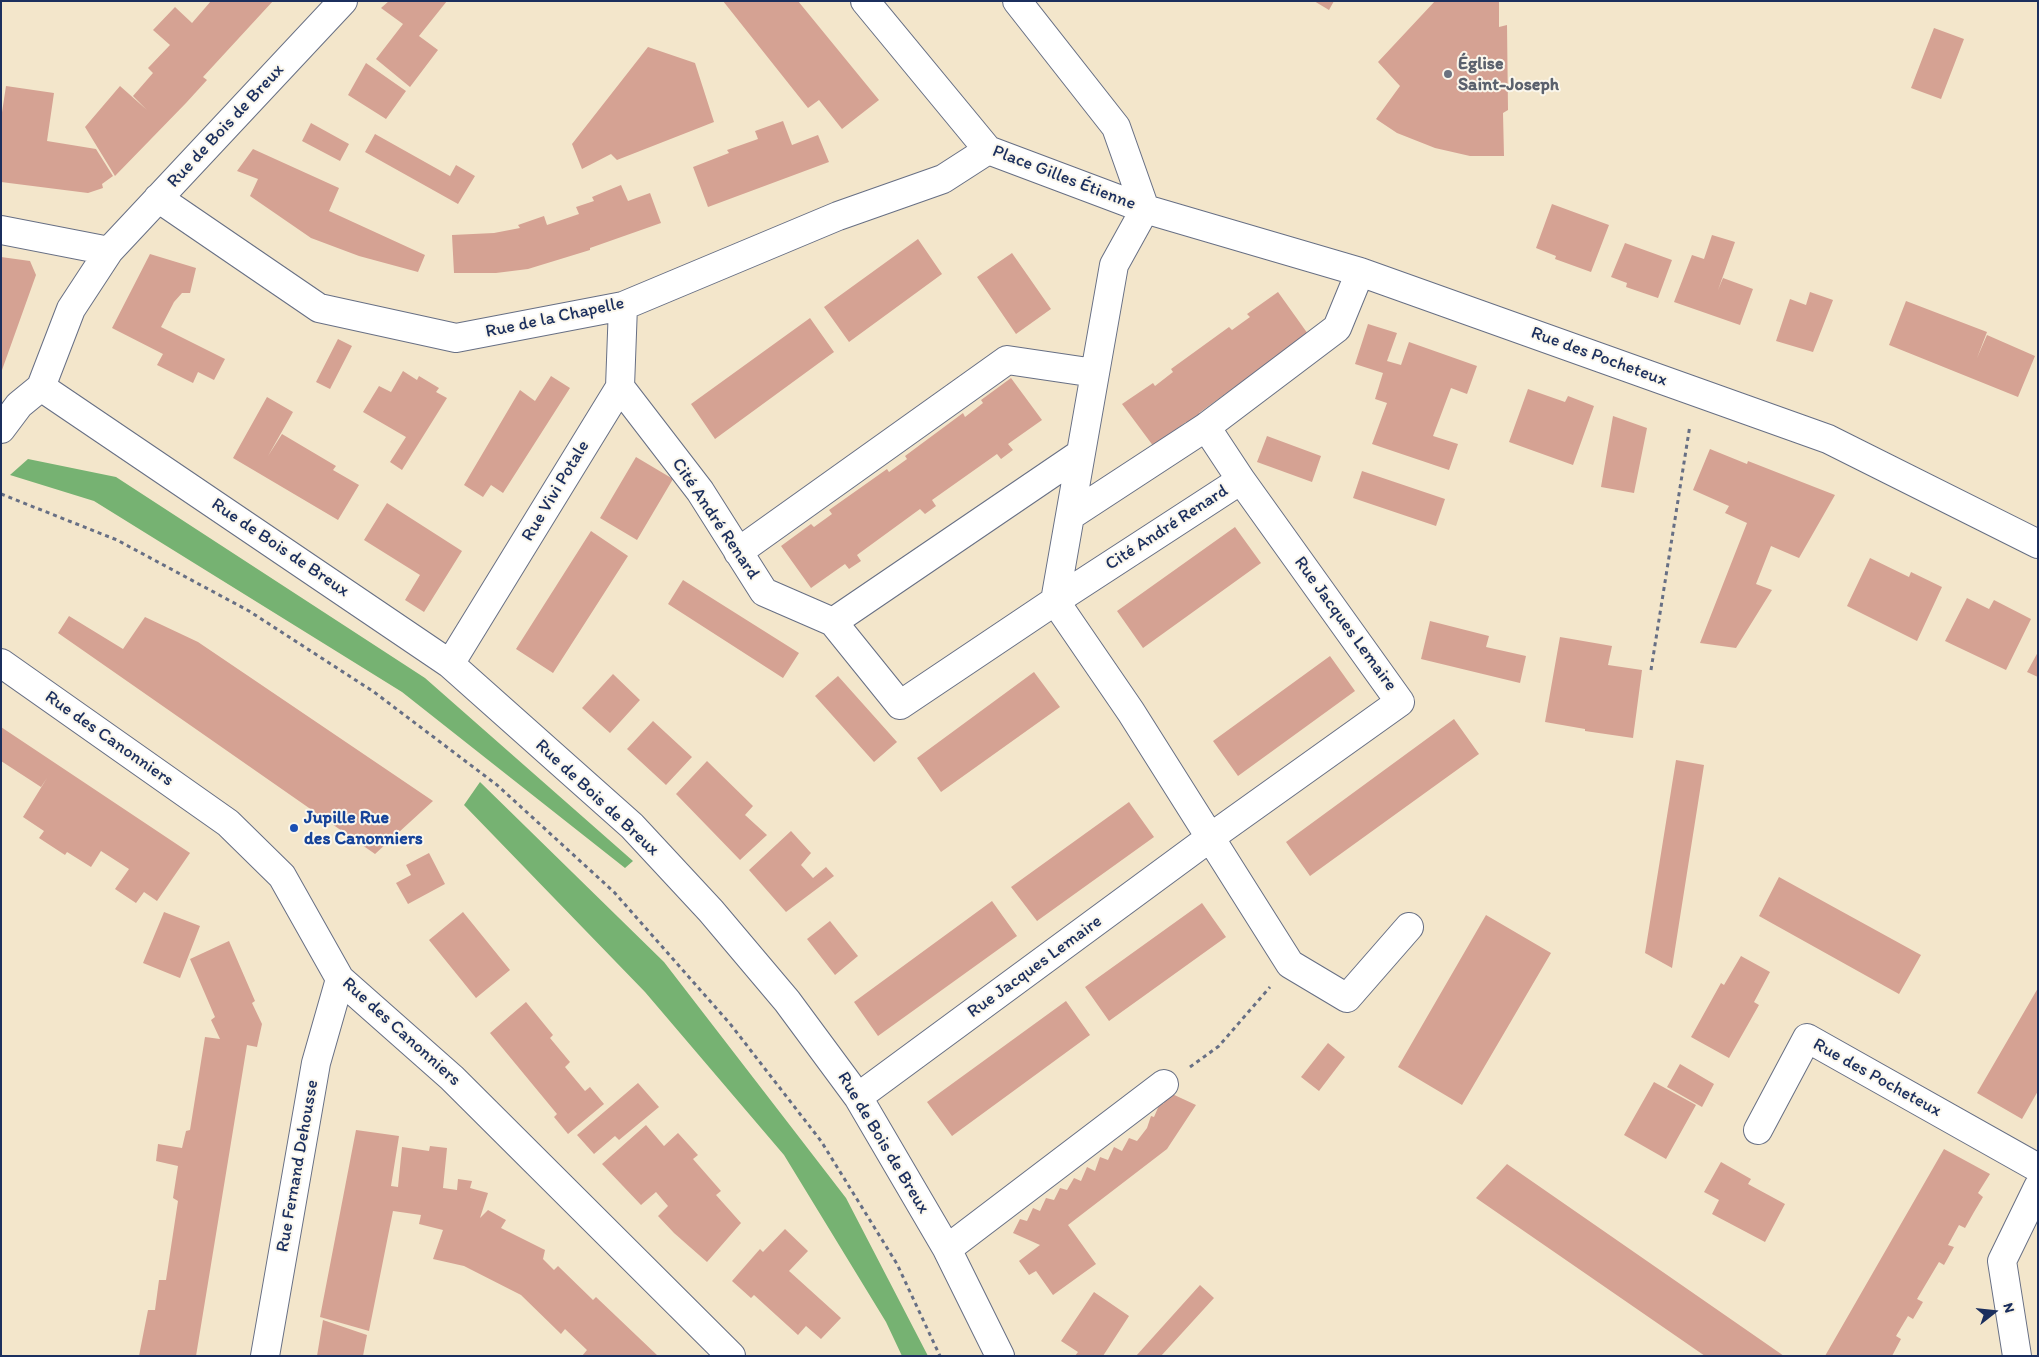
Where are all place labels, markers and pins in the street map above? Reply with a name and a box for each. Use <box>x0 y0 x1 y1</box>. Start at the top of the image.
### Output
place label: Église Saint-Joseph <box>1458 53 1559 96</box>
marker: Église Saint-Joseph <box>1442 68 1454 80</box>
place label: Jupille Rue des Canonniers <box>304 807 423 850</box>
marker: Jupille Rue des Canonniers <box>288 822 300 834</box>

